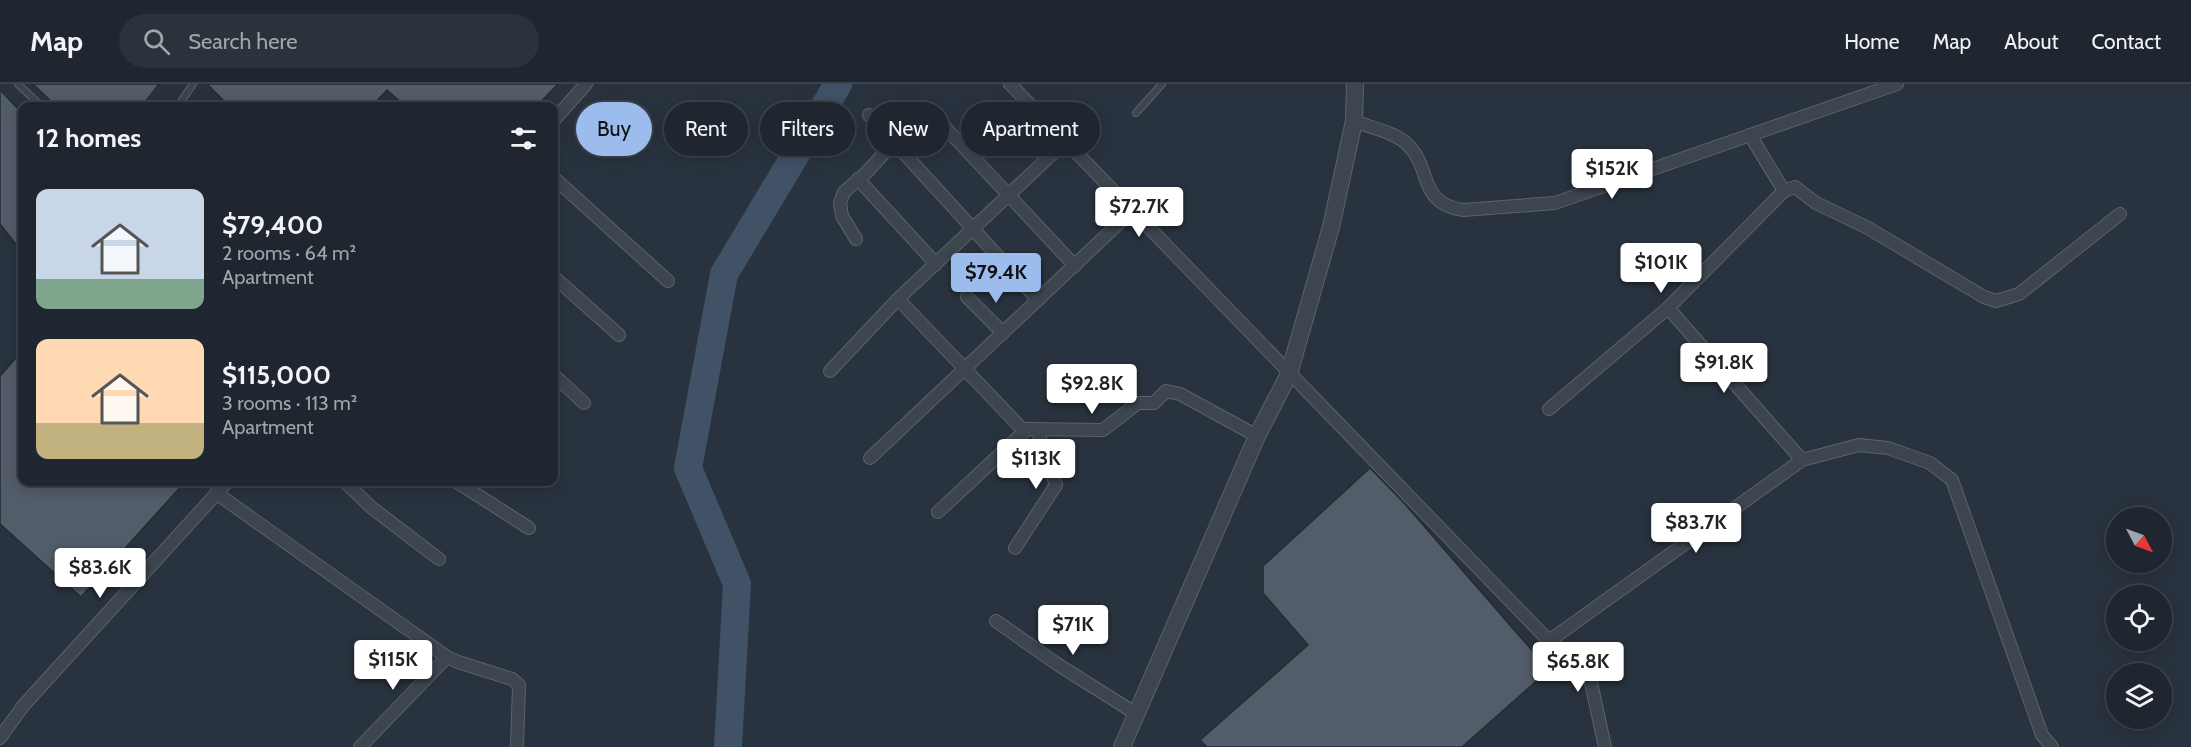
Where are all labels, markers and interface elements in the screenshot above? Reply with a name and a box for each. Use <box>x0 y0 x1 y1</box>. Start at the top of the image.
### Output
search box <box>119 14 539 68</box>
text: Map <box>30 24 83 58</box>
icon: search <box>140 25 173 58</box>
text: Search here <box>188 28 297 55</box>
text: Home <box>1844 29 1900 54</box>
text: Map <box>1933 29 1971 54</box>
text: About <box>2004 29 2058 54</box>
text: Contact <box>2091 29 2161 54</box>
chip: Buy <box>576 102 652 156</box>
chip: Rent <box>664 102 748 156</box>
chip: Filters <box>760 102 855 156</box>
chip: New <box>867 102 949 156</box>
chip: Apartment <box>961 102 1100 156</box>
text: 12 homes <box>36 122 141 154</box>
icon: filters <box>507 122 540 155</box>
pin: $152K <box>1570 149 1654 200</box>
text: $152K <box>1586 156 1638 180</box>
pin: $72.7K <box>1090 187 1188 238</box>
text: $72.7K <box>1109 194 1169 218</box>
text: $79,400 <box>222 209 323 241</box>
icon: home <box>84 213 156 285</box>
text: 2 rooms · 64 m² <box>222 241 356 265</box>
pin: $101K <box>1619 243 1703 294</box>
text: $101K <box>1634 250 1688 274</box>
pin: $79.4K <box>947 253 1045 304</box>
text: $79.4K <box>965 260 1027 284</box>
text: Apartment <box>222 265 314 289</box>
pin: $91.8K <box>1675 343 1773 394</box>
text: $91.8K <box>1694 350 1754 374</box>
text: $115,000 <box>222 359 331 391</box>
icon: home <box>84 363 156 435</box>
pin: $92.8K <box>1043 364 1141 415</box>
text: $92.8K <box>1061 371 1123 395</box>
text: 3 rooms · 113 m² <box>222 391 358 415</box>
text: Apartment <box>222 415 314 439</box>
pin: $113K <box>994 439 1078 490</box>
text: $113K <box>1011 446 1061 470</box>
pin: $83.7K <box>1647 503 1745 554</box>
north arrow <box>2106 507 2172 573</box>
map controls <box>2106 507 2172 729</box>
text: $83.7K <box>1665 510 1727 534</box>
pin: $83.6K <box>51 548 149 599</box>
text: $83.6K <box>69 555 131 579</box>
button: locate <box>2106 585 2172 651</box>
pin: $71K <box>1037 605 1109 656</box>
text: $71K <box>1052 612 1094 636</box>
pin: $115K <box>351 640 435 691</box>
pin: $65.8K <box>1529 642 1627 693</box>
text: $115K <box>368 647 418 671</box>
text: $65.8K <box>1547 649 1609 673</box>
button: layers <box>2106 663 2172 729</box>

